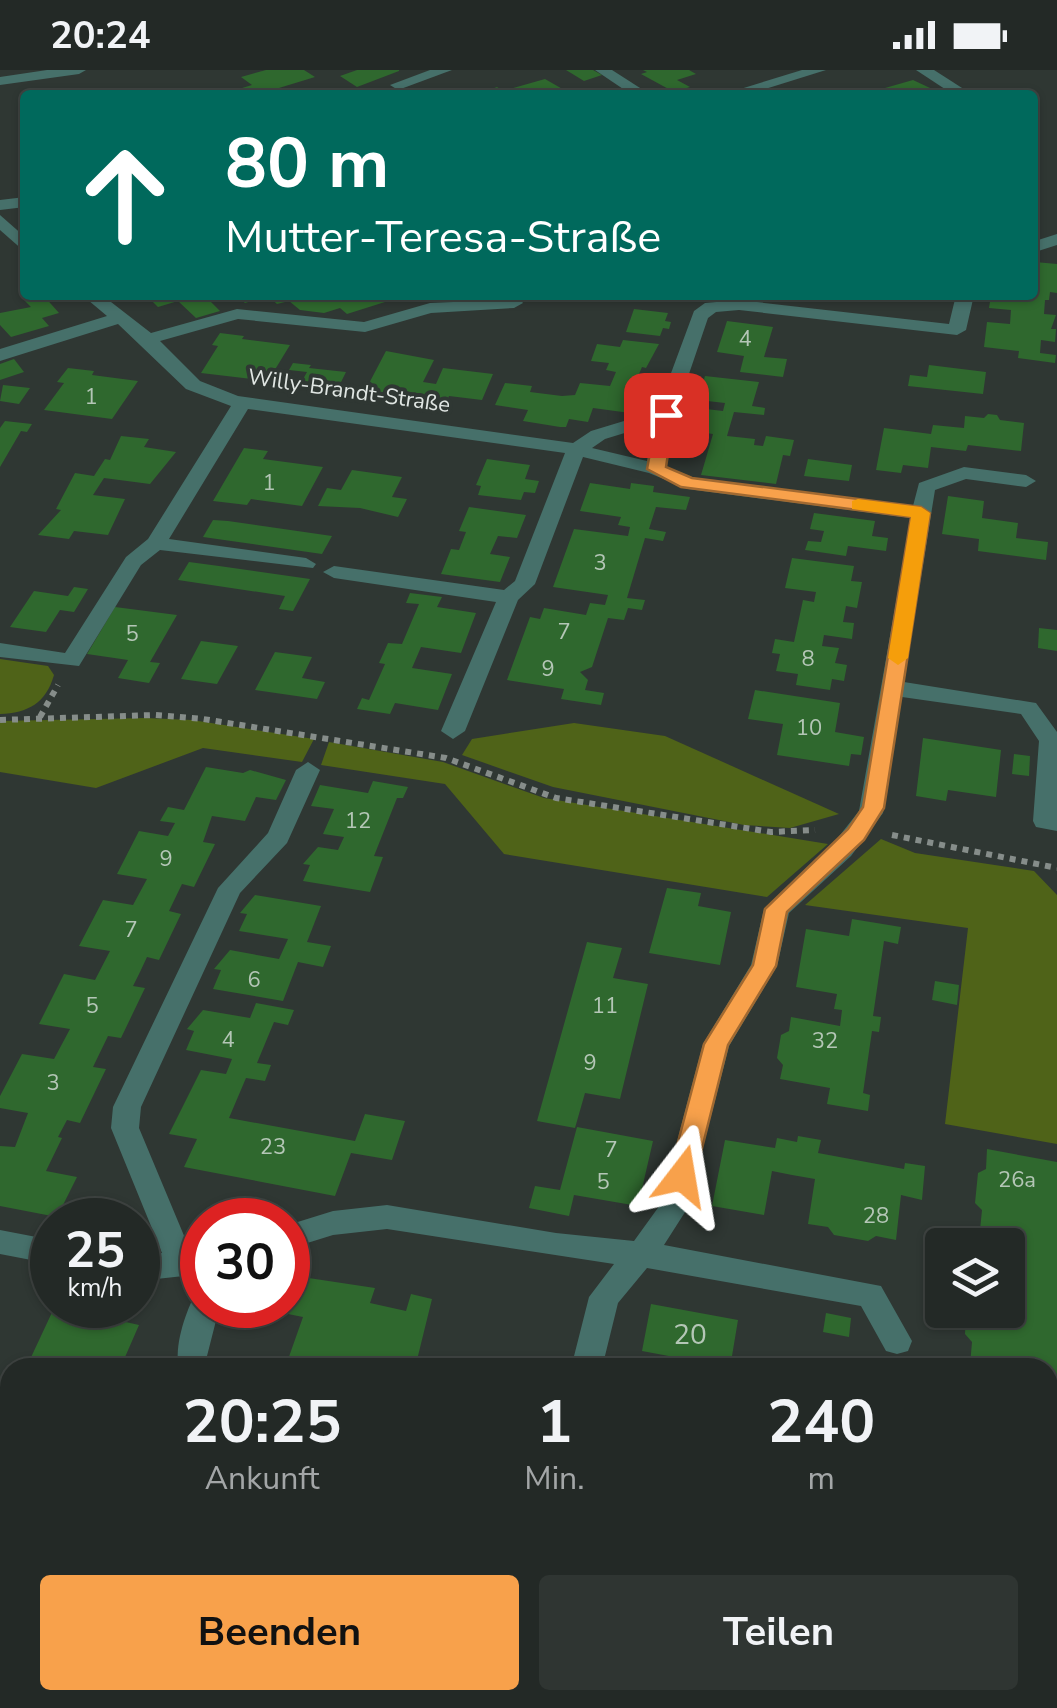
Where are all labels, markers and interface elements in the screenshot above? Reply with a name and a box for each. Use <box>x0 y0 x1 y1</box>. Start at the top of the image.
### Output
text: 20:24 <box>50 10 151 61</box>
text: 80 m <box>225 116 389 212</box>
icon: ahead <box>60 130 190 260</box>
text: Mutter-Teresa-Straße <box>225 207 661 268</box>
house number: 4 <box>738 324 752 354</box>
street label: Willy-Brandt-Straße <box>246 362 452 420</box>
pin <box>624 373 709 458</box>
house number: 1 <box>84 382 98 412</box>
icon: arrive <box>639 388 694 443</box>
house number: 1 <box>262 468 276 498</box>
house number: 3 <box>593 548 607 578</box>
house number: 7 <box>557 617 571 647</box>
house number: 5 <box>125 619 139 649</box>
house number: 8 <box>801 644 815 674</box>
house number: 9 <box>541 654 555 684</box>
house number: 10 <box>796 713 822 743</box>
house number: 12 <box>345 806 371 836</box>
house number: 9 <box>159 844 173 874</box>
house number: 7 <box>124 915 138 945</box>
house number: 6 <box>247 965 261 995</box>
house number: 5 <box>85 991 99 1021</box>
house number: 11 <box>592 991 618 1021</box>
house number: 4 <box>221 1025 235 1055</box>
house number: 32 <box>812 1026 838 1056</box>
house number: 9 <box>583 1048 597 1078</box>
house number: 3 <box>46 1068 60 1098</box>
position arrow <box>630 1124 734 1228</box>
house number: 23 <box>260 1132 286 1162</box>
house number: 7 <box>604 1135 618 1165</box>
house number: 26a <box>998 1165 1036 1195</box>
house number: 5 <box>596 1167 610 1197</box>
speed limit sign: 30 <box>180 1198 310 1328</box>
house number: 28 <box>863 1201 889 1231</box>
text: 25 <box>65 1216 125 1285</box>
map controls <box>925 1228 1025 1328</box>
button: layers <box>925 1228 1025 1328</box>
text: km/h <box>67 1271 123 1305</box>
house number: 20 <box>673 1316 707 1354</box>
text: 20:25 <box>183 1381 342 1463</box>
text: 1 <box>536 1381 572 1463</box>
text: 240 <box>767 1381 875 1463</box>
text: Ankunft <box>205 1457 320 1500</box>
text: Min. <box>524 1457 585 1500</box>
text: m <box>808 1457 835 1500</box>
button: Beenden <box>40 1575 519 1690</box>
button: Teilen <box>539 1575 1018 1690</box>

